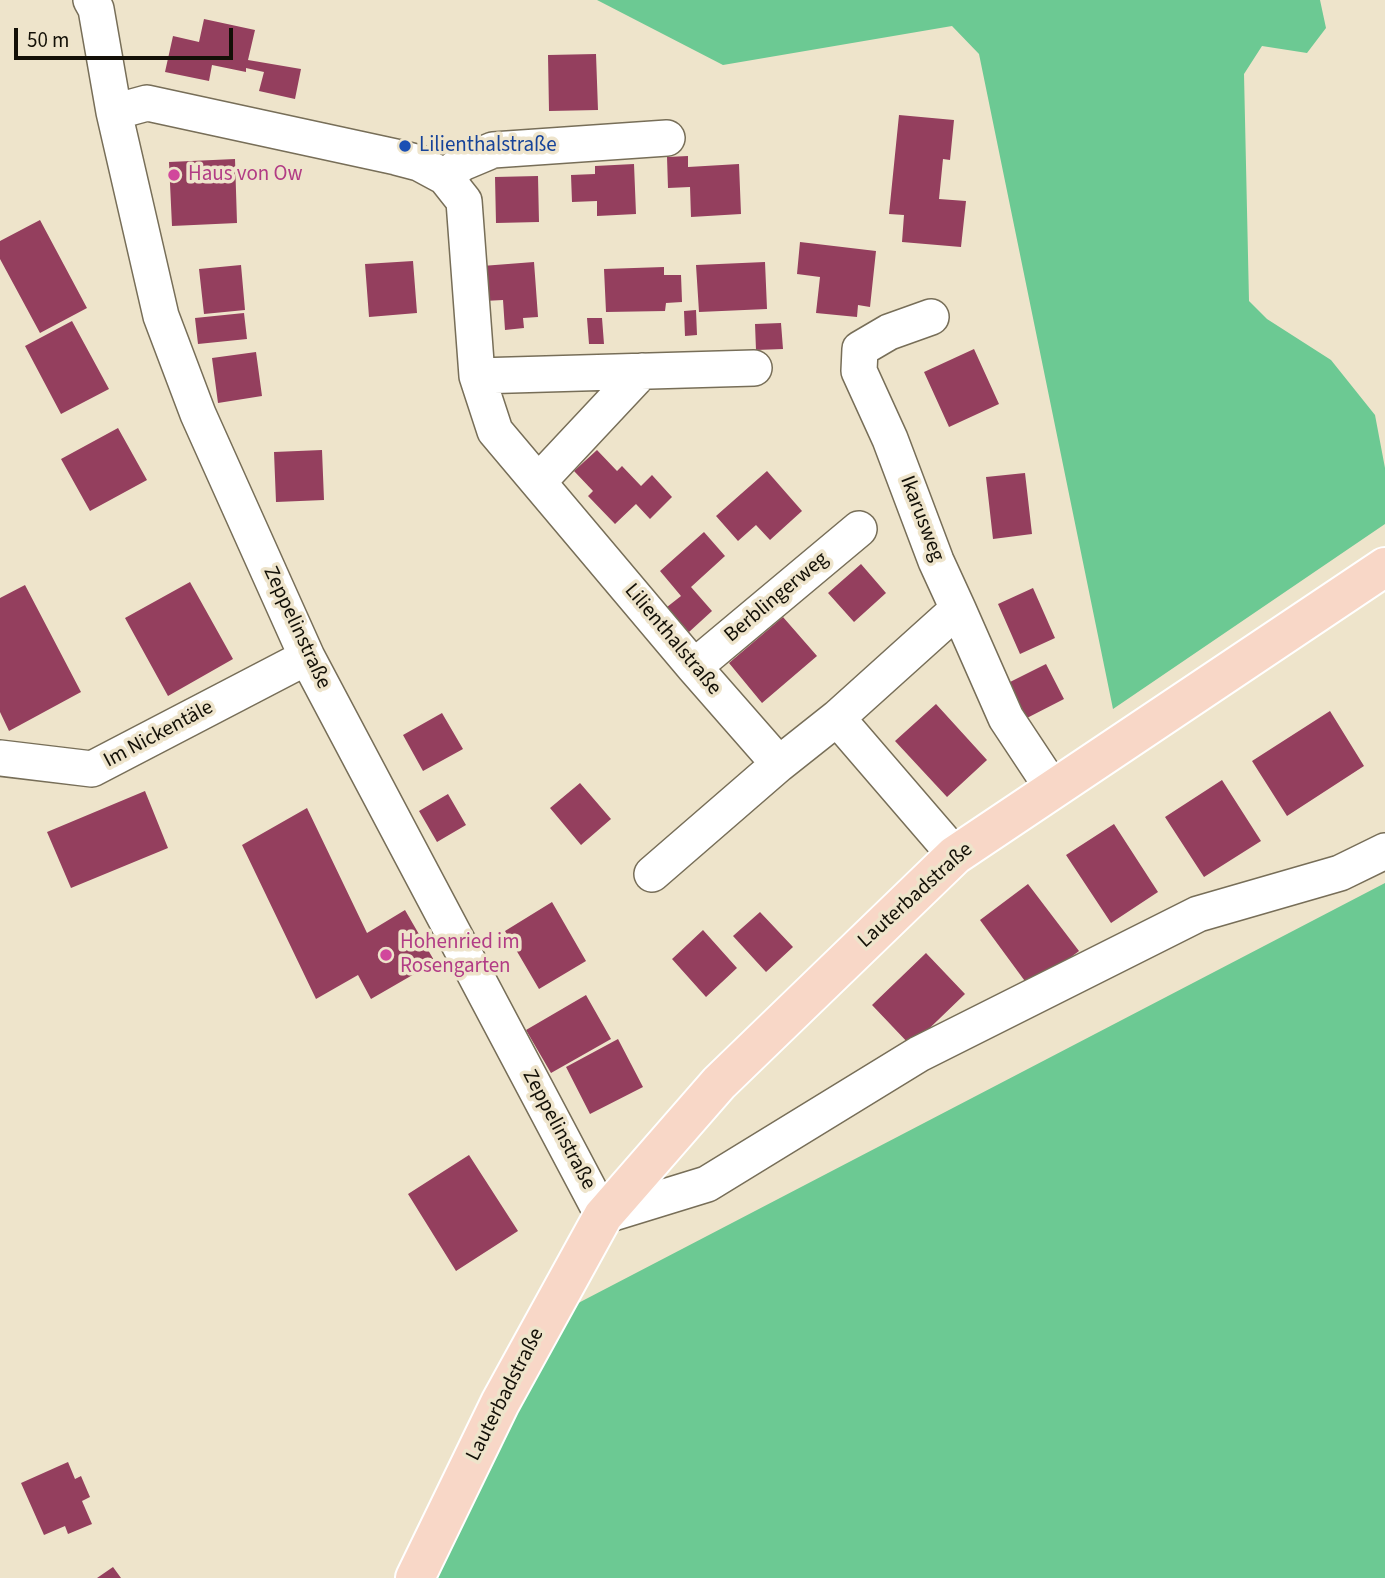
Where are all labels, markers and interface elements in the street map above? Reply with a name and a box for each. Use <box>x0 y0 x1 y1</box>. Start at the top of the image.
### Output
scale bar <box>18 14 236 58</box>
text: 50 m <box>27 25 69 55</box>
place label: Lilienthalstraße <box>419 133 557 159</box>
marker: Lilienthalstraße <box>397 138 413 154</box>
place label: Haus von Ow <box>188 162 303 188</box>
marker: Haus von Ow <box>166 167 182 183</box>
street label: Ikarusweg <box>893 473 949 565</box>
street label: Berblingerweg <box>720 547 834 649</box>
street label: Zeppelinstraße <box>257 563 335 693</box>
street label: Lilienthalstraße <box>618 579 726 701</box>
street label: Im Nickentäle <box>100 696 218 774</box>
street label: Lauterbadstraße <box>853 838 979 954</box>
place label: Hohenried im Rosengarten <box>400 930 520 980</box>
marker: Hohenried im Rosengarten <box>378 947 394 963</box>
street label: Zeppelinstraße <box>516 1066 600 1194</box>
street label: Lauterbadstraße <box>462 1324 550 1466</box>

